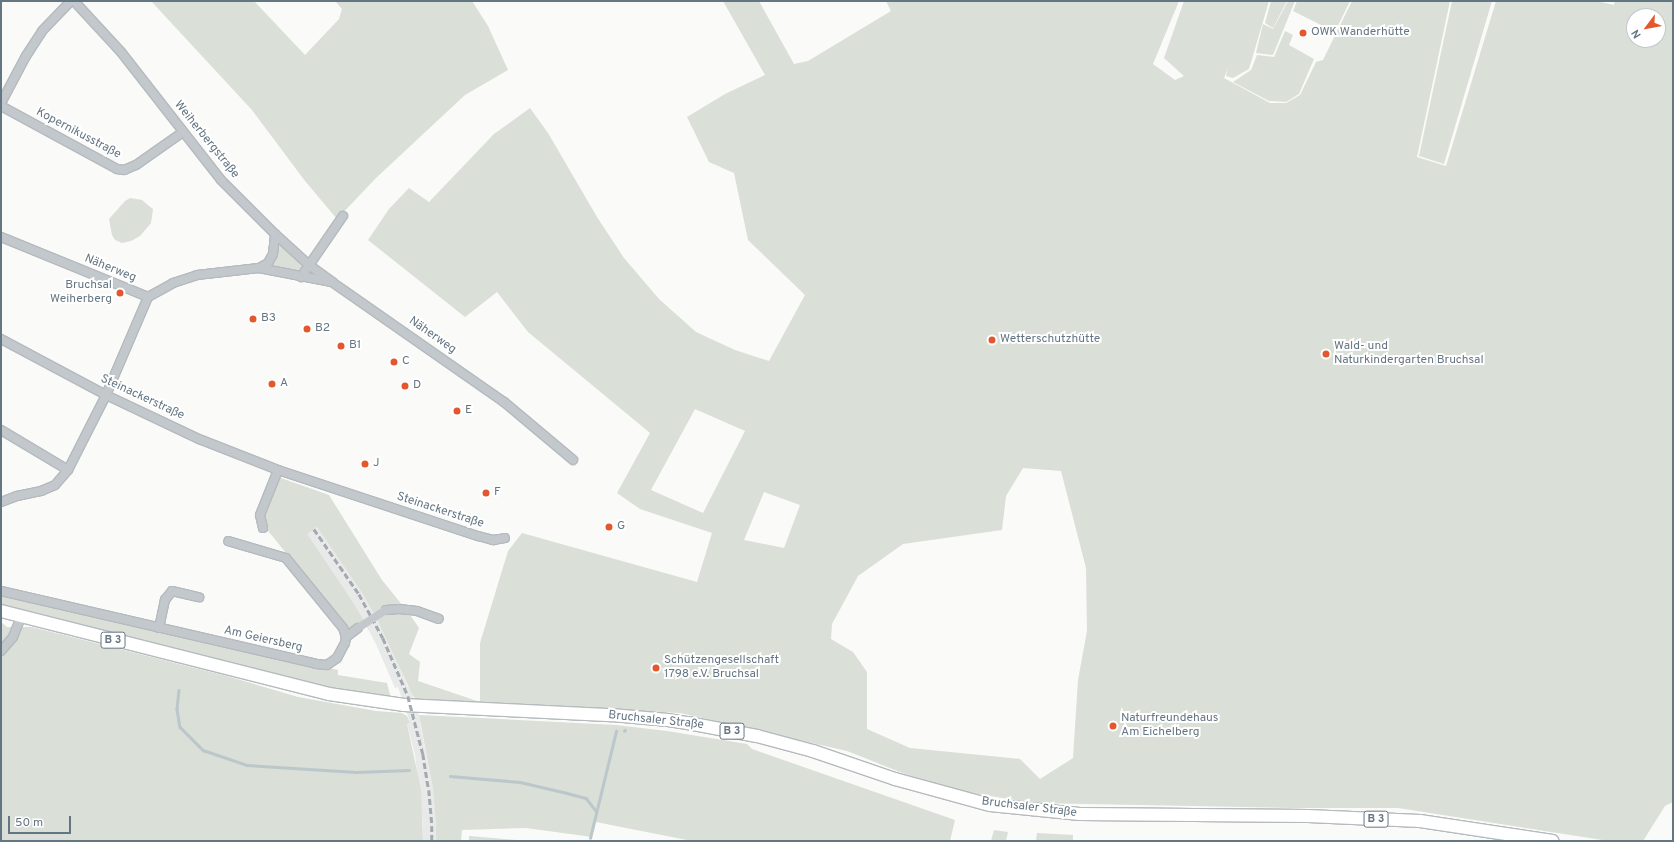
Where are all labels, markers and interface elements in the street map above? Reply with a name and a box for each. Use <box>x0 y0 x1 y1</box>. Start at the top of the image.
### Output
north arrow <box>1626 8 1666 48</box>
place label: OWK Wanderhütte <box>1311 26 1410 40</box>
text: N <box>1629 27 1645 41</box>
marker: OWK Wanderhütte <box>1298 28 1308 38</box>
street label: Weiherbergstraße <box>170 98 242 182</box>
street label: Kopernikusstraße <box>33 106 123 162</box>
street label: Näherweg <box>82 252 138 286</box>
place label: Bruchsal Weiherberg <box>50 279 112 307</box>
marker: Bruchsal Weiherberg <box>115 288 125 298</box>
place label: B3 <box>261 312 276 326</box>
marker: B3 <box>248 314 258 324</box>
street label: Näherweg <box>406 314 458 358</box>
place label: B2 <box>315 322 330 336</box>
marker: B2 <box>302 324 312 334</box>
place label: Wetterschutzhütte <box>1000 333 1100 347</box>
marker: Wetterschutzhütte <box>987 335 997 345</box>
place label: B1 <box>349 339 361 353</box>
place label: Wald- und Naturkindergarten Bruchsal <box>1334 340 1484 368</box>
marker: B1 <box>336 341 346 351</box>
marker: Wald- und Naturkindergarten Bruchsal <box>1321 349 1331 359</box>
place label: C <box>402 355 410 369</box>
marker: C <box>389 357 399 367</box>
street label: Steinackerstraße <box>98 372 186 424</box>
place label: A <box>280 377 288 391</box>
marker: A <box>267 379 277 389</box>
place label: D <box>413 379 421 393</box>
marker: D <box>400 381 410 391</box>
place label: E <box>465 404 472 418</box>
marker: E <box>452 406 462 416</box>
place label: J <box>373 457 380 471</box>
marker: J <box>360 459 370 469</box>
place label: F <box>494 486 501 500</box>
marker: F <box>481 488 491 498</box>
street label: Steinackerstraße <box>395 490 485 532</box>
place label: G <box>617 520 625 534</box>
marker: G <box>604 522 614 532</box>
street label: Am Geiersberg <box>222 624 304 656</box>
road number: B 3 <box>100 631 126 649</box>
place label: Schützengesellschaft 1798 e.V. Bruchsal <box>664 654 779 682</box>
marker: Schützengesellschaft 1798 e.V. Bruchsal <box>651 663 661 673</box>
street label: Bruchsaler Straße <box>608 709 704 733</box>
place label: Naturfreundehaus Am Eichelberg <box>1121 712 1218 740</box>
marker: Naturfreundehaus Am Eichelberg <box>1108 721 1118 731</box>
road number: B 3 <box>719 722 745 740</box>
street label: Bruchsaler Straße <box>981 795 1077 821</box>
scale bar <box>10 808 73 834</box>
road number: B 3 <box>1363 810 1389 828</box>
text: 50 m <box>15 815 43 831</box>

